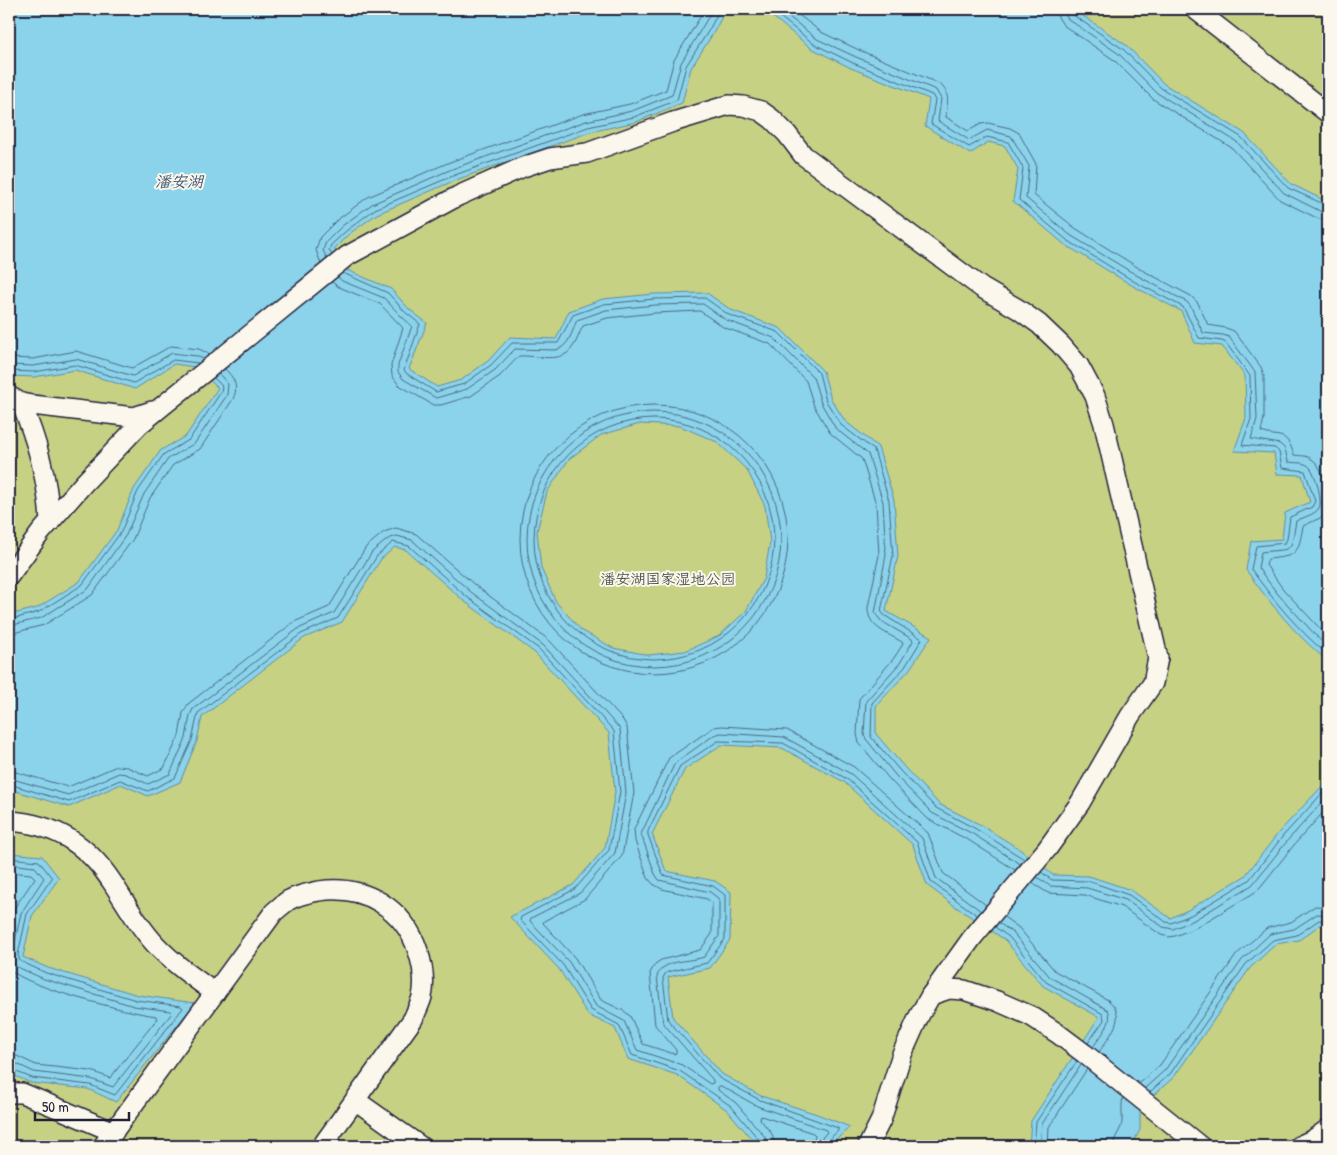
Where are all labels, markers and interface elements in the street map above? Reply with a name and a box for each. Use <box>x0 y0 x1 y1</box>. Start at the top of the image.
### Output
water label: 潘安湖 <box>155 170 205 192</box>
park label: 潘安湖国家湿地公园 <box>600 568 736 589</box>
scale bar <box>35 1090 129 1122</box>
text: 50 m <box>42 1096 69 1117</box>

